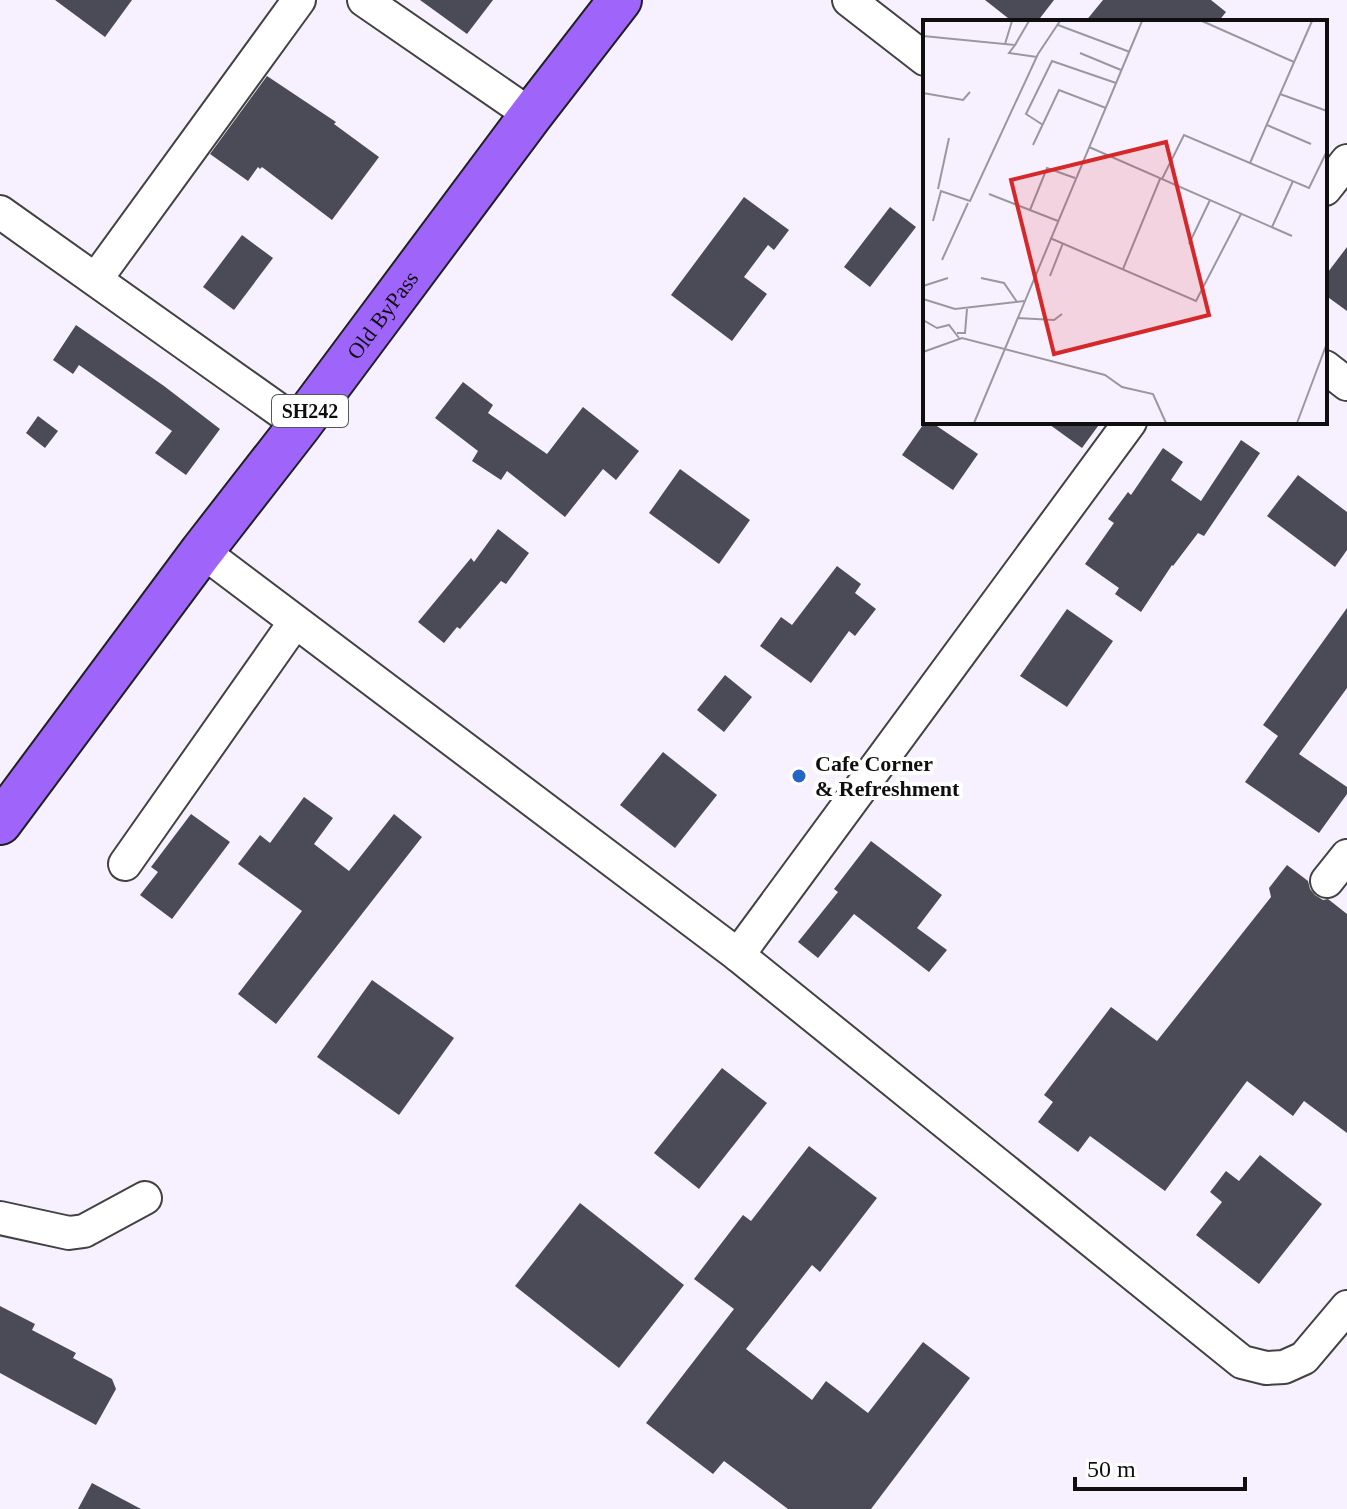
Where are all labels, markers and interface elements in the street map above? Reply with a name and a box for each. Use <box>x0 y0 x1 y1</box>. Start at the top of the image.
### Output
inset map <box>923 20 1327 424</box>
street label: Old ByPass <box>341 266 423 364</box>
road number: SH242 <box>272 395 348 427</box>
place label: Cafe Corner & Refreshment <box>815 751 960 801</box>
marker: Cafe Corner & Refreshment <box>790 767 808 785</box>
scale bar <box>1075 1441 1245 1491</box>
text: 50 m <box>1087 1456 1136 1482</box>

